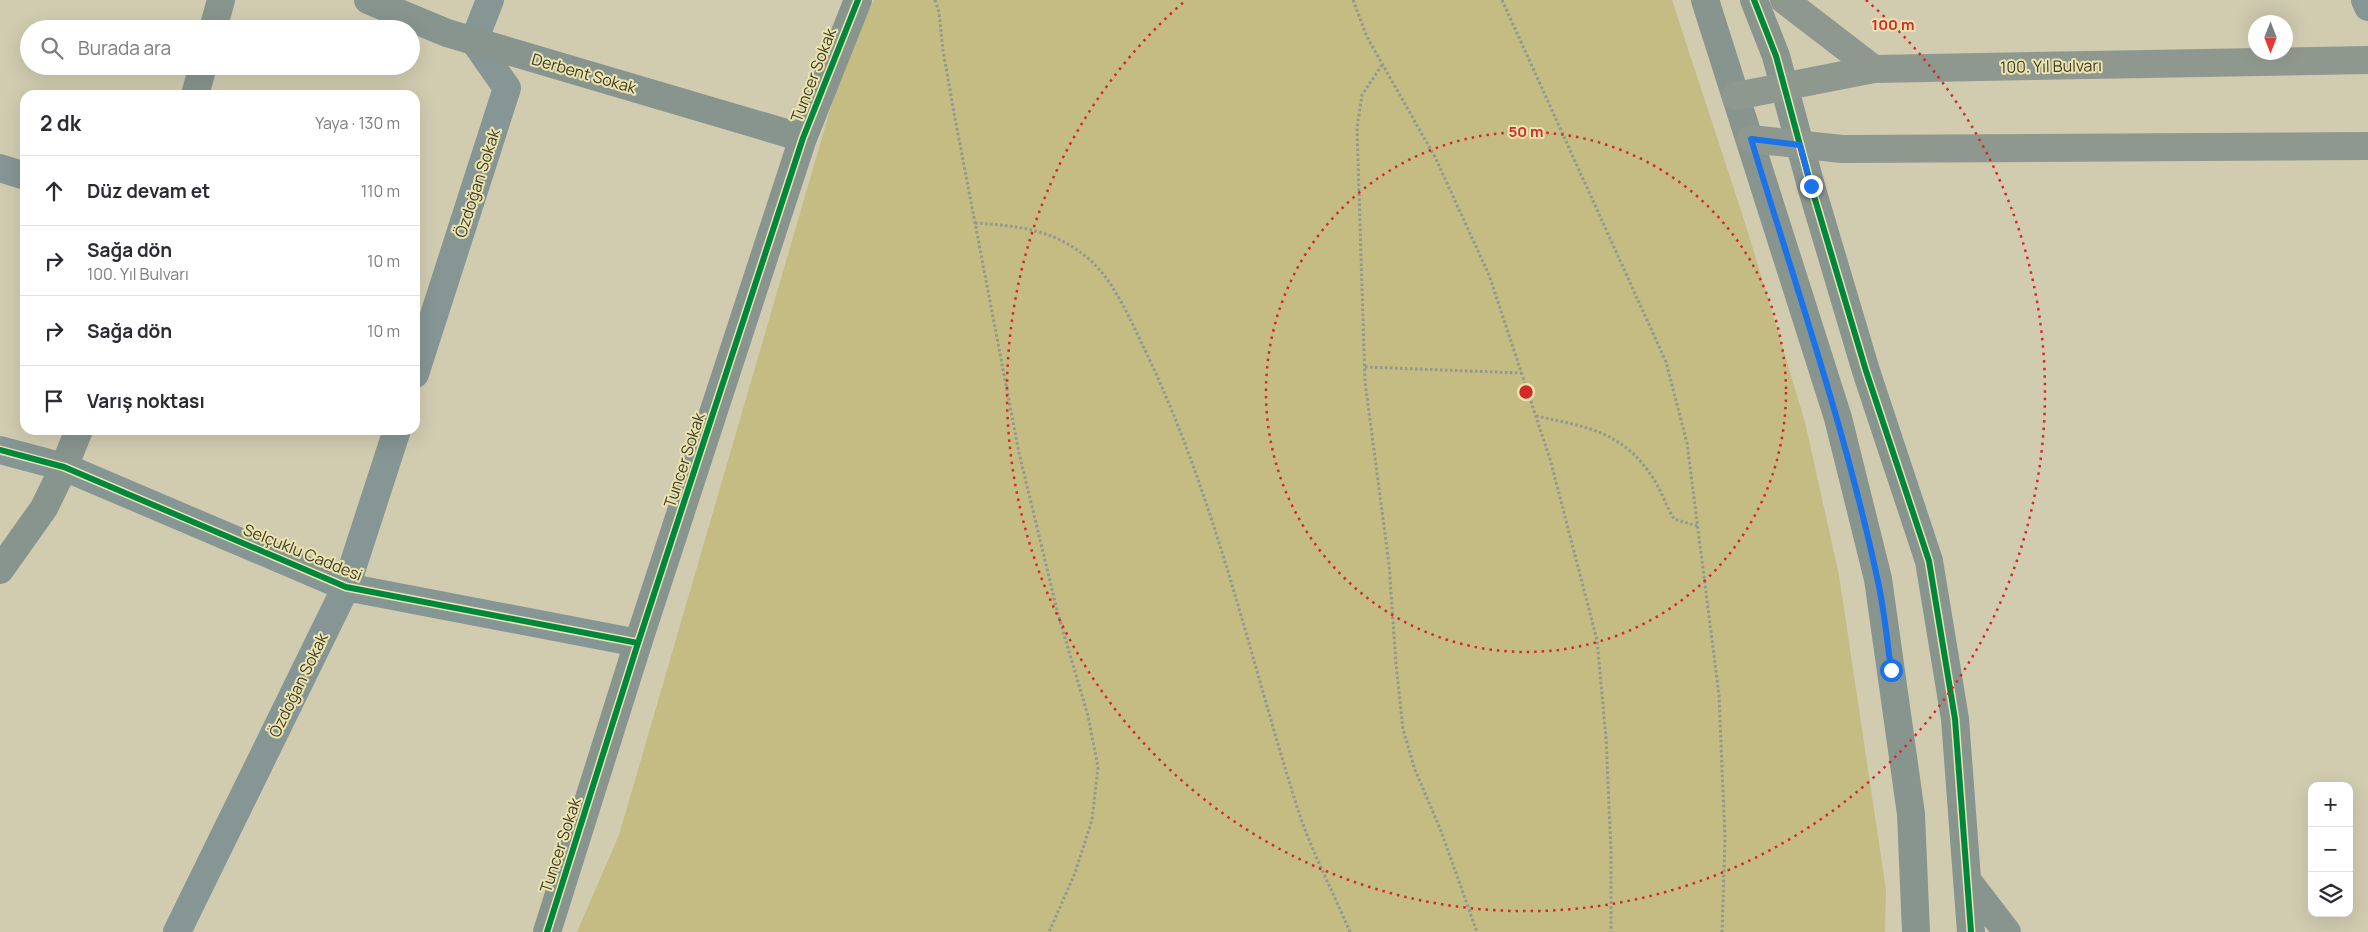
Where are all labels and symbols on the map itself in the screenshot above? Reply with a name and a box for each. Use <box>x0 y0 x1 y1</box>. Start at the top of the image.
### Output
text: 100 m <box>1872 14 1914 35</box>
north arrow <box>2248 15 2293 60</box>
street label: Tuncer Sokak <box>785 24 841 125</box>
street label: Derbent Sokak <box>529 48 640 99</box>
street label: 100. Yıl Bulvarı <box>2000 54 2102 78</box>
text: 50 m <box>1508 121 1544 142</box>
street label: Özdoğan Sokak <box>449 125 505 240</box>
route end <box>1800 175 1823 198</box>
centre of rings <box>1517 383 1535 401</box>
street label: Tuncer Sokak <box>658 409 710 510</box>
street label: Selçuklu Caddesi <box>240 518 366 586</box>
street label: Özdoğan Sokak <box>263 628 333 741</box>
route start <box>1880 659 1903 682</box>
street label: Tuncer Sokak <box>534 794 586 895</box>

